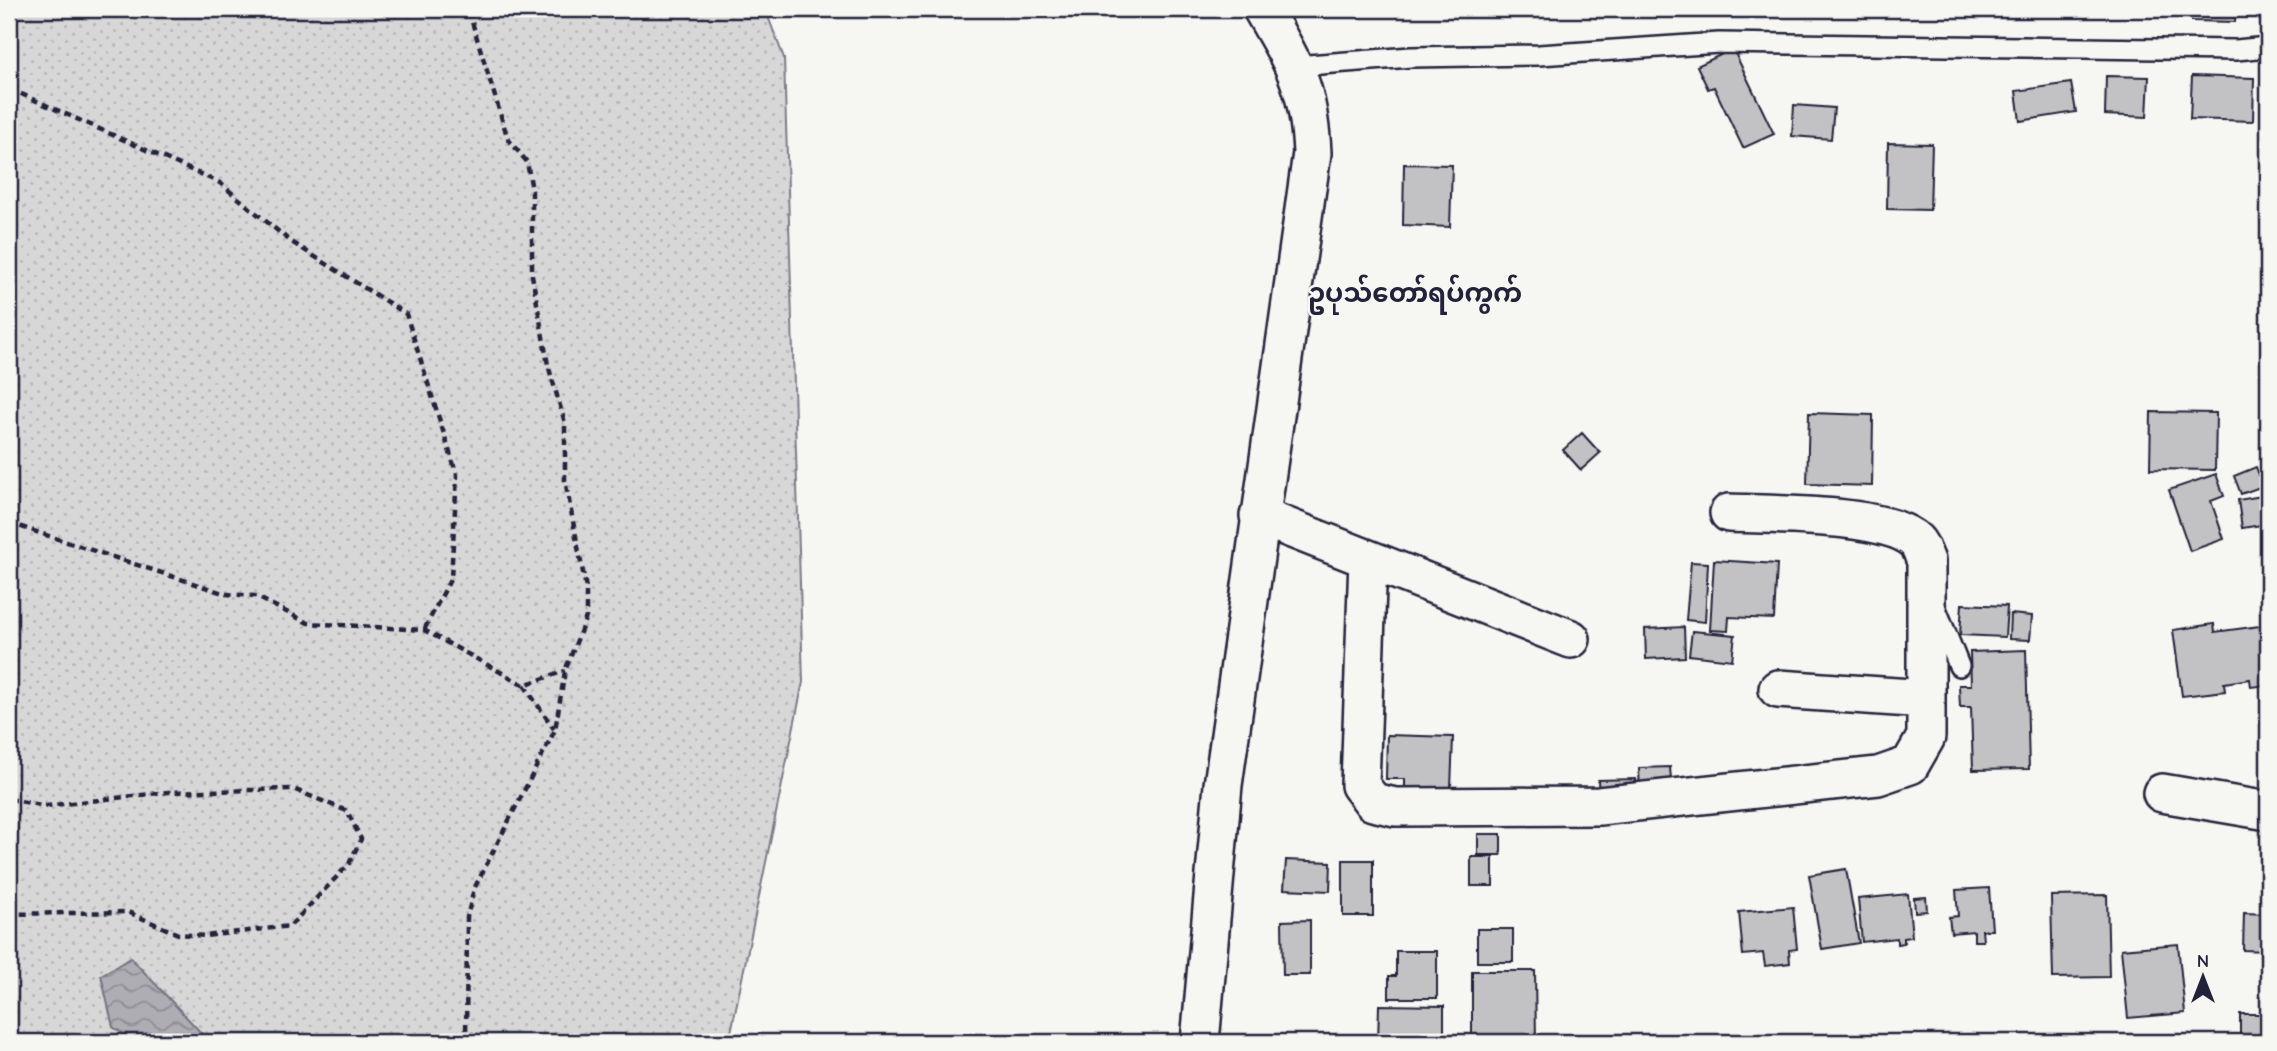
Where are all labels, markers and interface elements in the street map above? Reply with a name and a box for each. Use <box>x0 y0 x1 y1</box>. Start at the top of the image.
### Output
district label: ဥပုသ်တော်ရပ်ကွက် <box>1308 274 1522 315</box>
north arrow <box>2168 942 2238 1012</box>
text: N <box>2197 950 2209 972</box>

